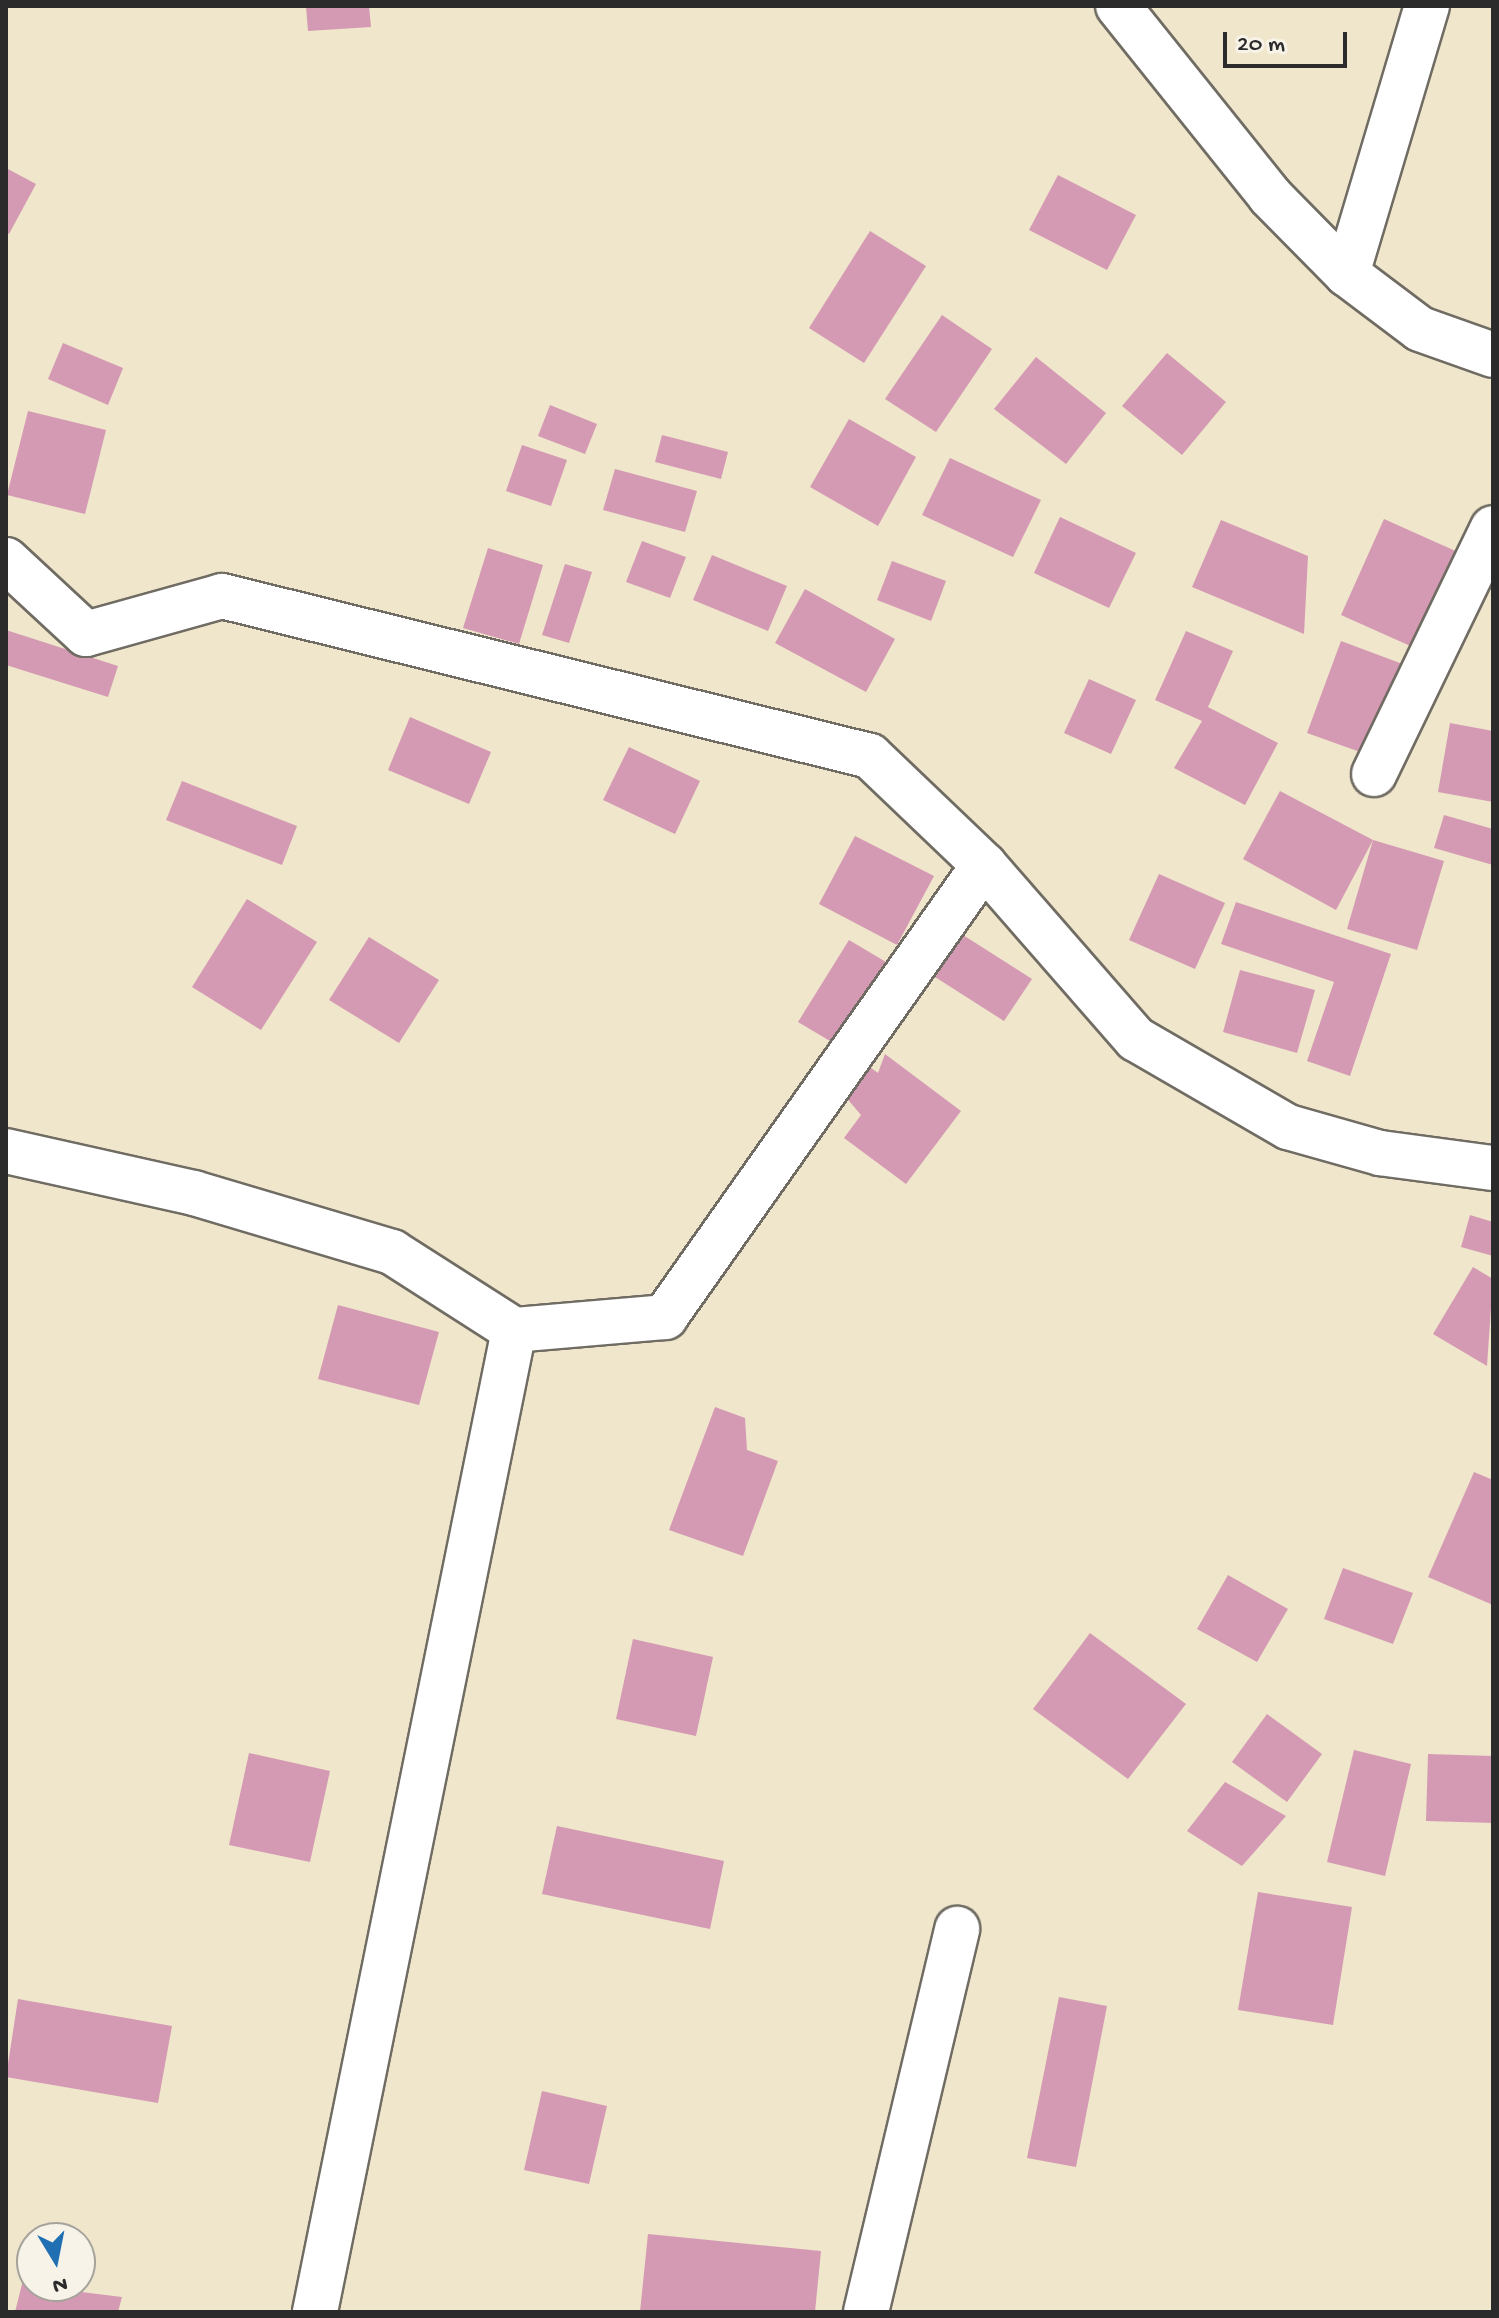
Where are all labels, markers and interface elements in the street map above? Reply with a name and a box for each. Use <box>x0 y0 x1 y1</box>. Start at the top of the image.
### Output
scale bar <box>1227 16 1351 66</box>
text: 20 m <box>1237 31 1285 60</box>
north arrow <box>16 2222 96 2302</box>
text: N <box>50 2270 69 2298</box>

